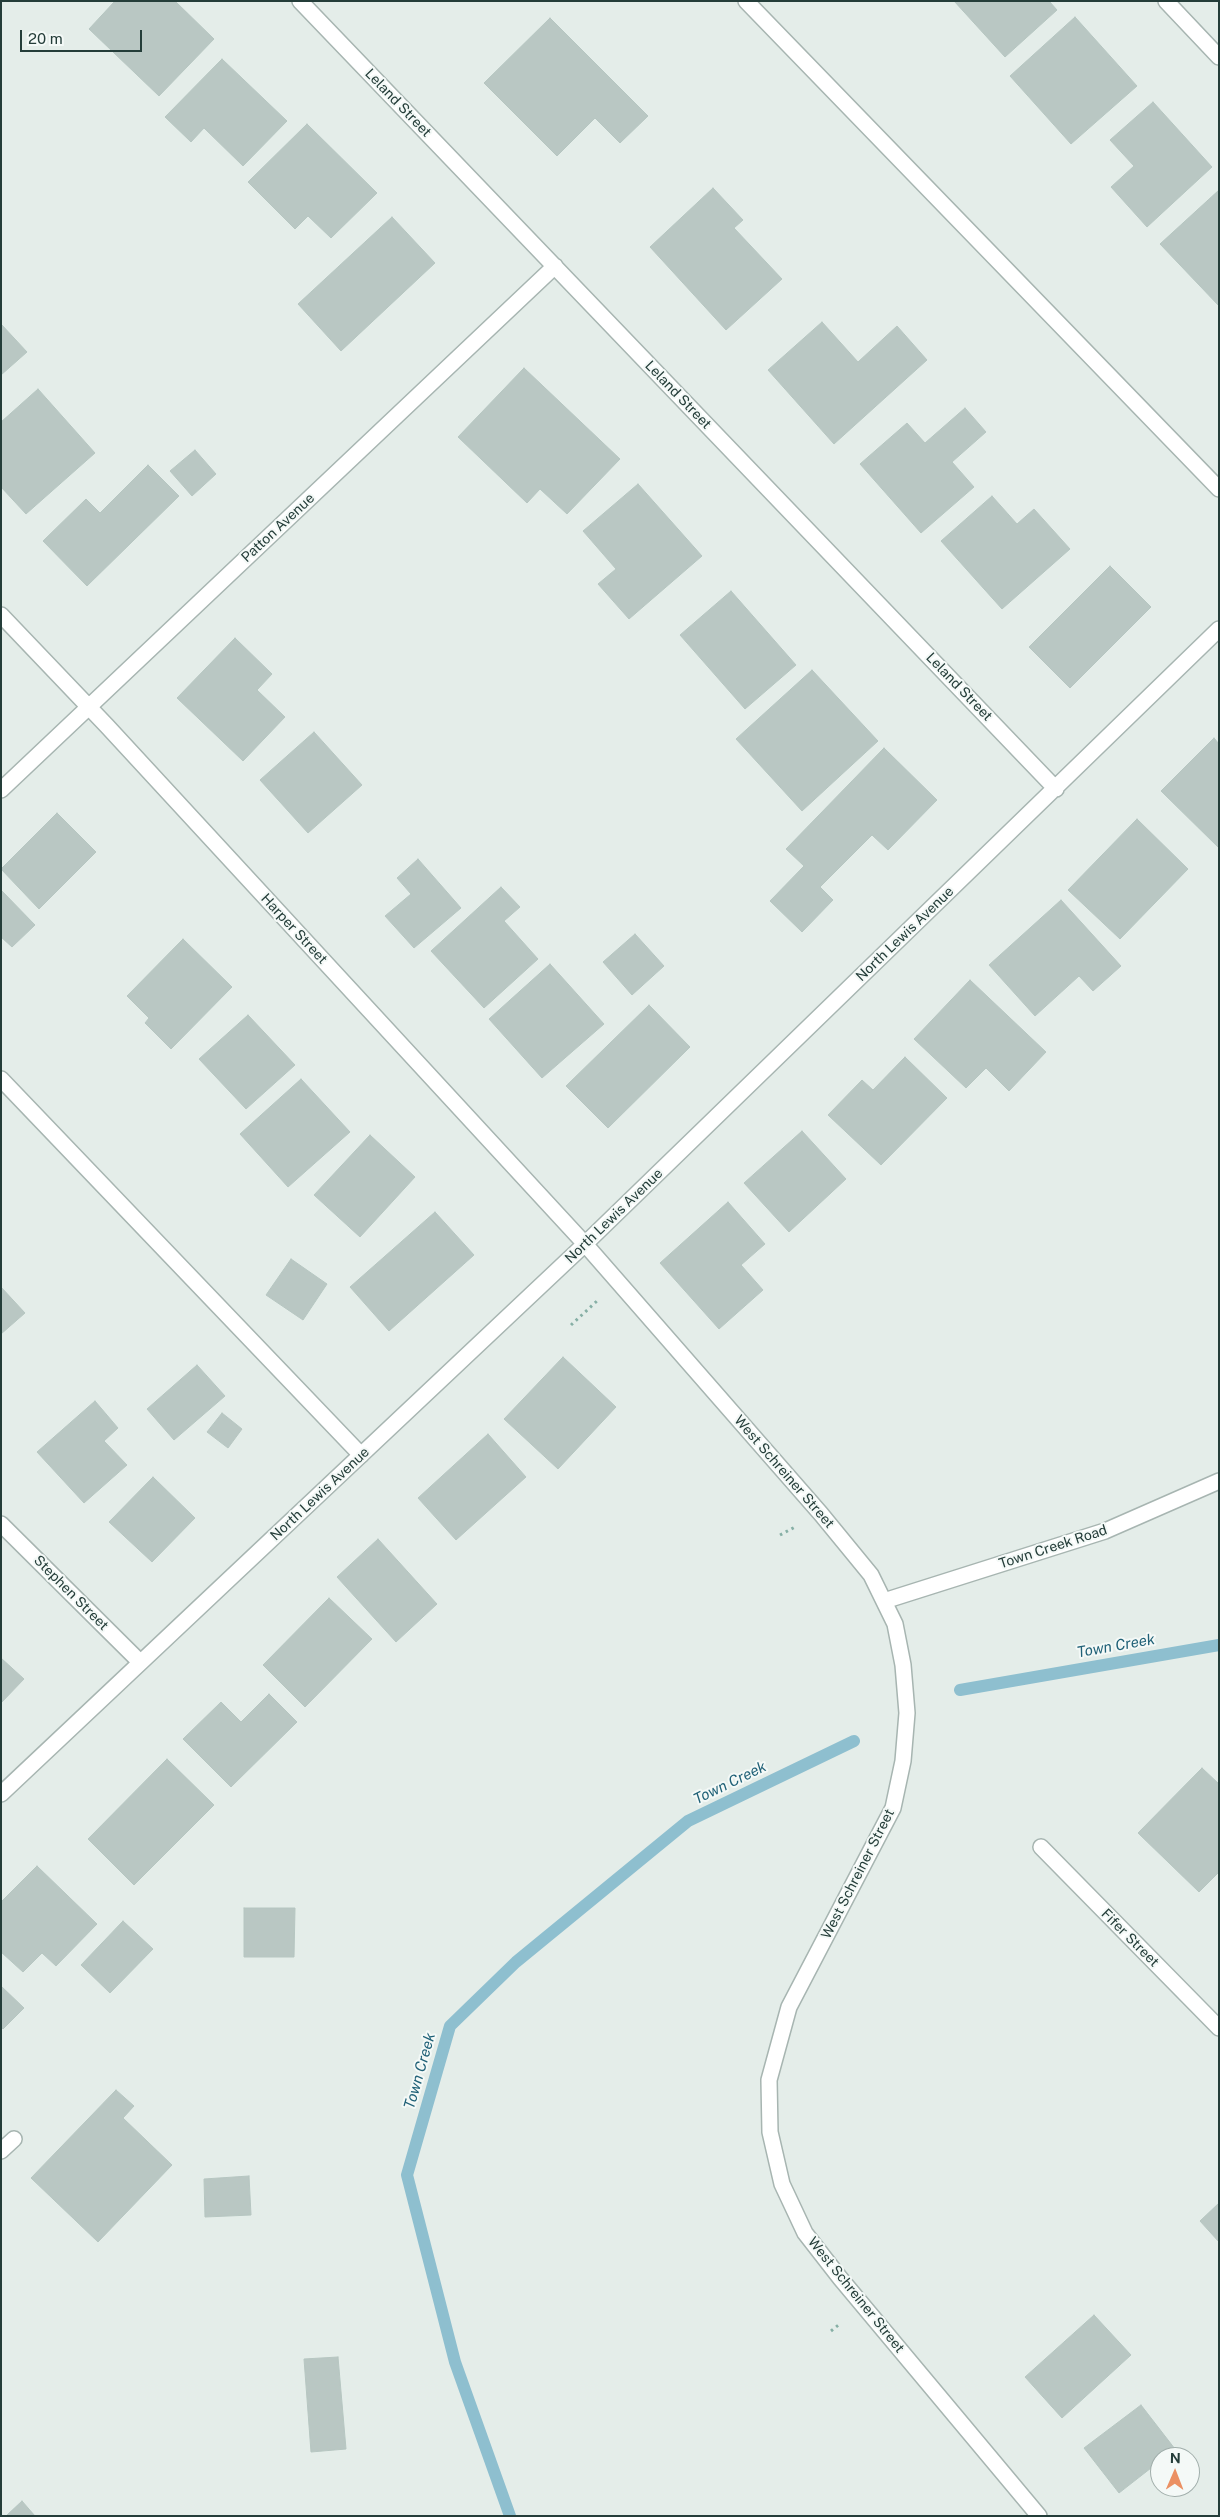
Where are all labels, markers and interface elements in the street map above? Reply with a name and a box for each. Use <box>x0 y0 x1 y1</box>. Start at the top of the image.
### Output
scale bar <box>22 20 145 52</box>
text: 20 m <box>28 30 63 47</box>
street label: Leland Street <box>361 65 435 141</box>
street label: Leland Street <box>641 357 715 433</box>
street label: Patton Avenue <box>238 490 318 566</box>
street label: Leland Street <box>922 649 996 725</box>
street label: North Lewis Avenue <box>853 883 957 985</box>
street label: Harper Street <box>257 890 331 968</box>
street label: North Lewis Avenue <box>562 1165 666 1267</box>
street label: West Schreiner Street <box>730 1412 838 1532</box>
street label: North Lewis Avenue <box>267 1444 373 1544</box>
street label: Town Creek Road <box>997 1522 1109 1572</box>
street label: Stephen Street <box>30 1552 112 1634</box>
water label: Town Creek <box>1076 1630 1156 1662</box>
water label: Town Creek <box>691 1758 769 1808</box>
street label: West Schreiner Street <box>818 1806 898 1942</box>
street label: Fifer Street <box>1098 1906 1162 1970</box>
water label: Town Creek <box>401 2031 439 2111</box>
street label: West Schreiner Street <box>804 2234 908 2356</box>
north arrow <box>1150 2447 1200 2497</box>
text: N <box>1170 2450 1181 2466</box>

